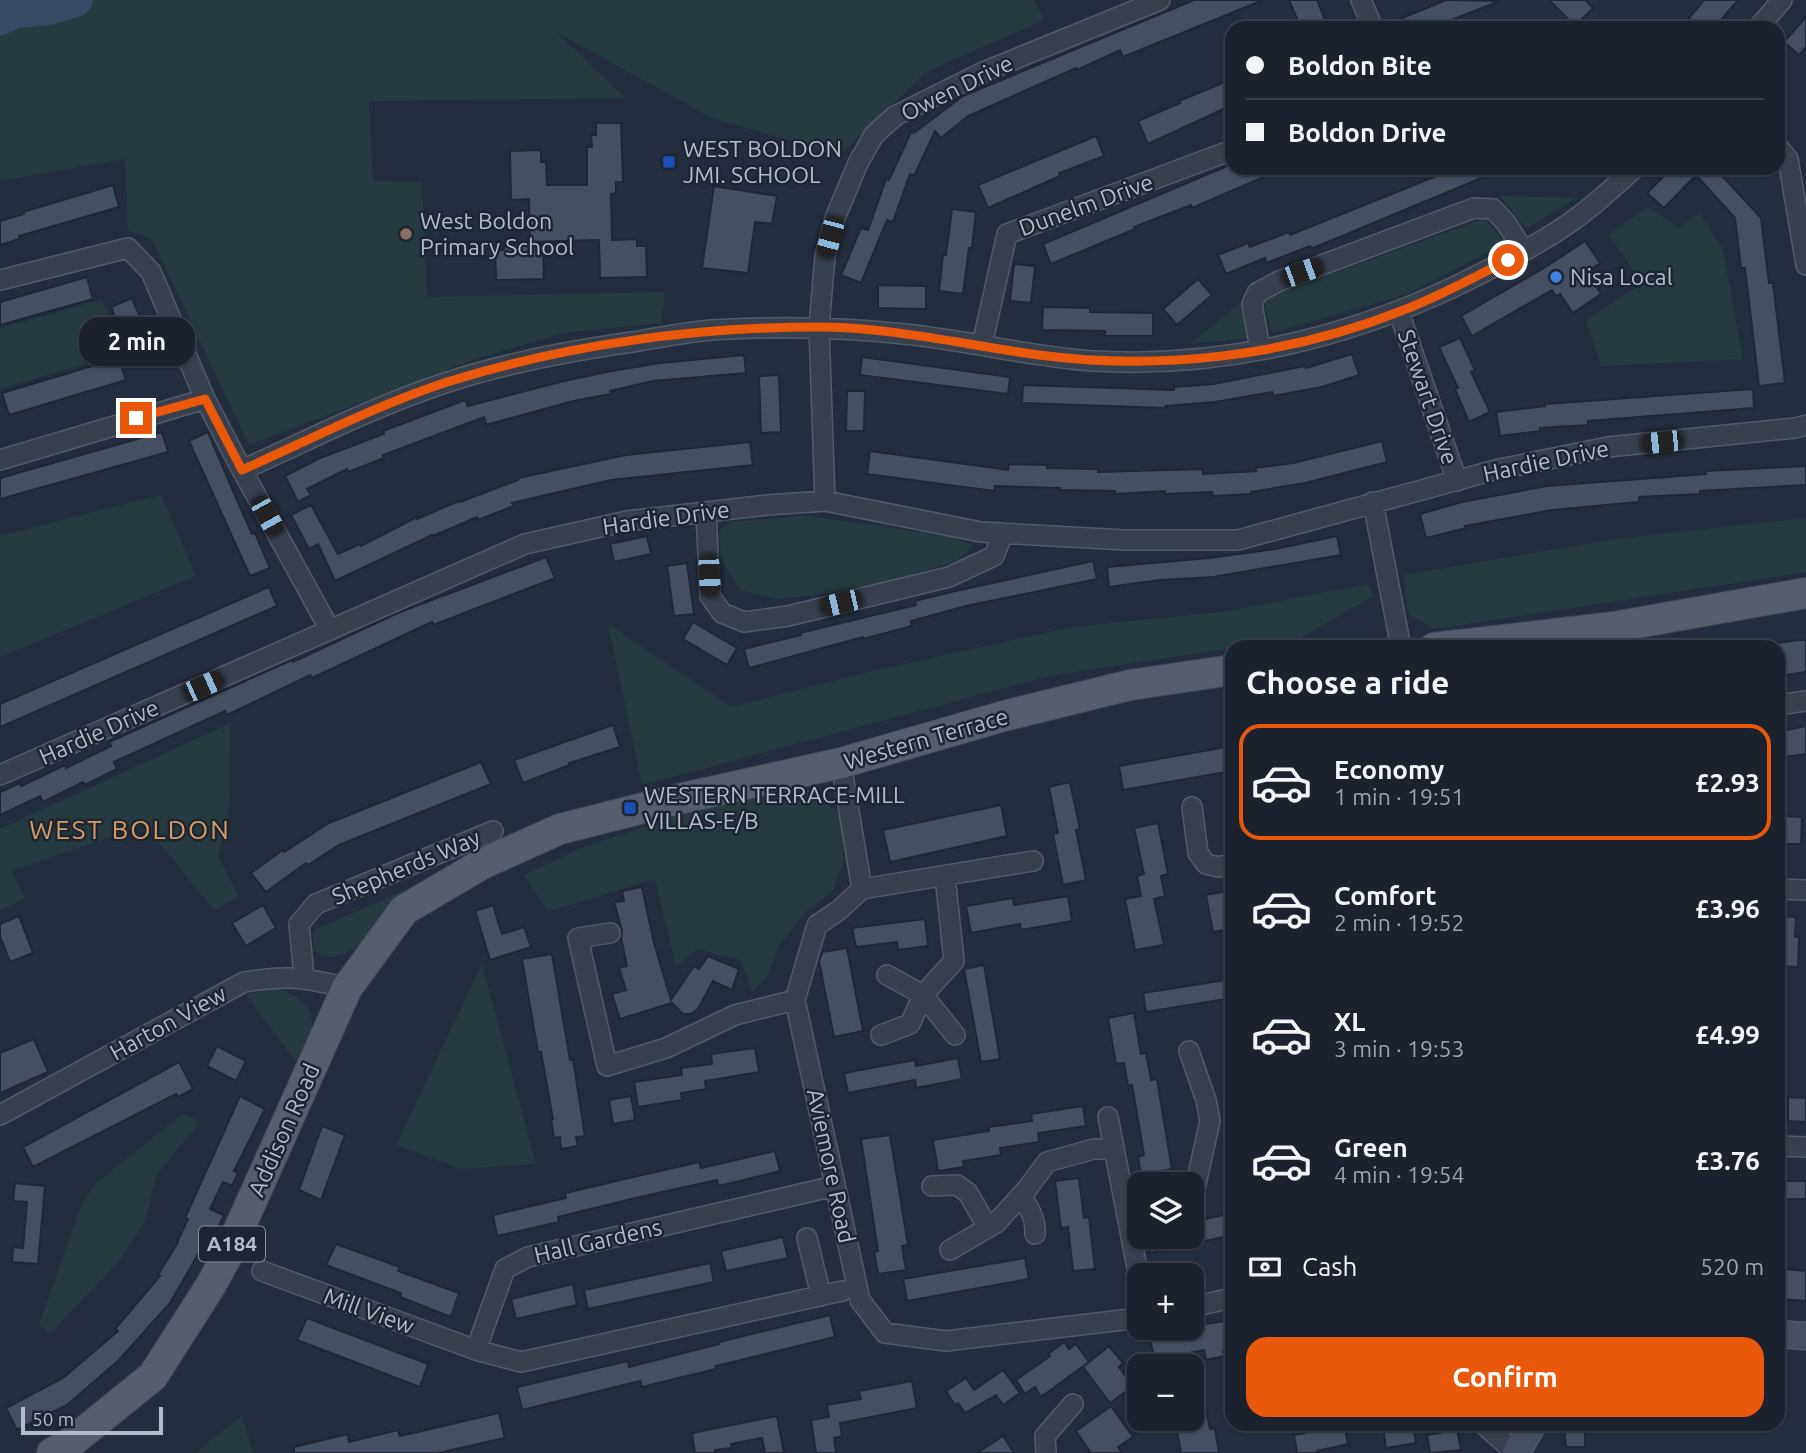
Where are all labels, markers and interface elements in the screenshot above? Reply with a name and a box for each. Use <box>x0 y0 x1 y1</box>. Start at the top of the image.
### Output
street label: Owen Drive <box>897 50 1017 125</box>
text: Boldon Bite <box>1288 51 1432 80</box>
text: Boldon Drive <box>1288 118 1447 147</box>
place label: WEST BOLDON JMI. SCHOOL <box>683 136 842 187</box>
marker: WEST BOLDON JMI. SCHOOL <box>661 154 677 170</box>
street label: Dunelm Drive <box>1015 169 1156 240</box>
place label: West Boldon Primary School <box>420 208 574 259</box>
car <box>815 214 846 260</box>
marker: West Boldon Primary School <box>398 226 414 242</box>
route start <box>1492 244 1524 276</box>
car <box>1279 255 1326 289</box>
place label: Nisa Local <box>1570 264 1673 289</box>
marker: Nisa Local <box>1548 269 1564 285</box>
callout: 2 min <box>78 316 194 366</box>
street label: Stewart Drive <box>1394 326 1463 467</box>
text: 2 min <box>108 329 166 354</box>
route end <box>120 402 152 434</box>
car <box>1641 429 1684 455</box>
street label: Hardie Drive <box>1481 435 1611 486</box>
car <box>248 493 287 539</box>
street label: Hardie Drive <box>601 496 731 539</box>
car <box>698 553 721 597</box>
car <box>819 588 864 618</box>
text: Choose a ride <box>1246 664 1449 700</box>
car <box>180 668 227 704</box>
street label: Hardie Drive <box>35 694 162 769</box>
street label: Western Terrace <box>841 703 1011 774</box>
icon: car <box>1250 751 1313 814</box>
text: Economy <box>1334 755 1444 784</box>
text: £2.93 <box>1695 768 1760 797</box>
place label: WESTERN TERRACE-MILL VILLAS-E/B <box>644 782 905 833</box>
text: 1 min · 19:51 <box>1334 784 1465 809</box>
marker: WESTERN TERRACE-MILL VILLAS-E/B <box>622 800 638 816</box>
district label: WEST BOLDON <box>29 815 231 844</box>
street label: Shepherds Way <box>328 824 484 909</box>
icon: car <box>1250 877 1313 940</box>
text: Comfort <box>1334 881 1437 910</box>
text: £3.96 <box>1695 894 1760 923</box>
text: 2 min · 19:52 <box>1334 910 1465 935</box>
street label: Harton View <box>105 980 230 1065</box>
icon: car <box>1250 1003 1313 1066</box>
text: XL <box>1334 1007 1365 1036</box>
text: £4.99 <box>1695 1020 1760 1049</box>
text: 3 min · 19:53 <box>1334 1036 1465 1061</box>
street label: Addison Road <box>243 1060 324 1200</box>
street label: Aviemore Road <box>803 1086 860 1245</box>
icon: car <box>1250 1129 1313 1192</box>
text: Green <box>1334 1133 1408 1162</box>
text: £3.76 <box>1695 1146 1760 1175</box>
text: 4 min · 19:54 <box>1334 1162 1465 1187</box>
map controls <box>1127 1172 1204 1431</box>
button: layers <box>1127 1172 1204 1249</box>
street label: Hall Gardens <box>532 1214 664 1267</box>
road number: A184 <box>199 1226 265 1262</box>
icon: cash <box>1246 1248 1284 1286</box>
text: Cash <box>1302 1252 1357 1281</box>
text: 520 m <box>1700 1254 1764 1279</box>
button: + <box>1127 1263 1204 1340</box>
street label: Mill View <box>321 1283 418 1338</box>
button: Confirm <box>1246 1337 1764 1417</box>
button: − <box>1127 1354 1204 1431</box>
scale bar <box>21 1404 163 1436</box>
text: 50 m <box>32 1408 74 1430</box>

